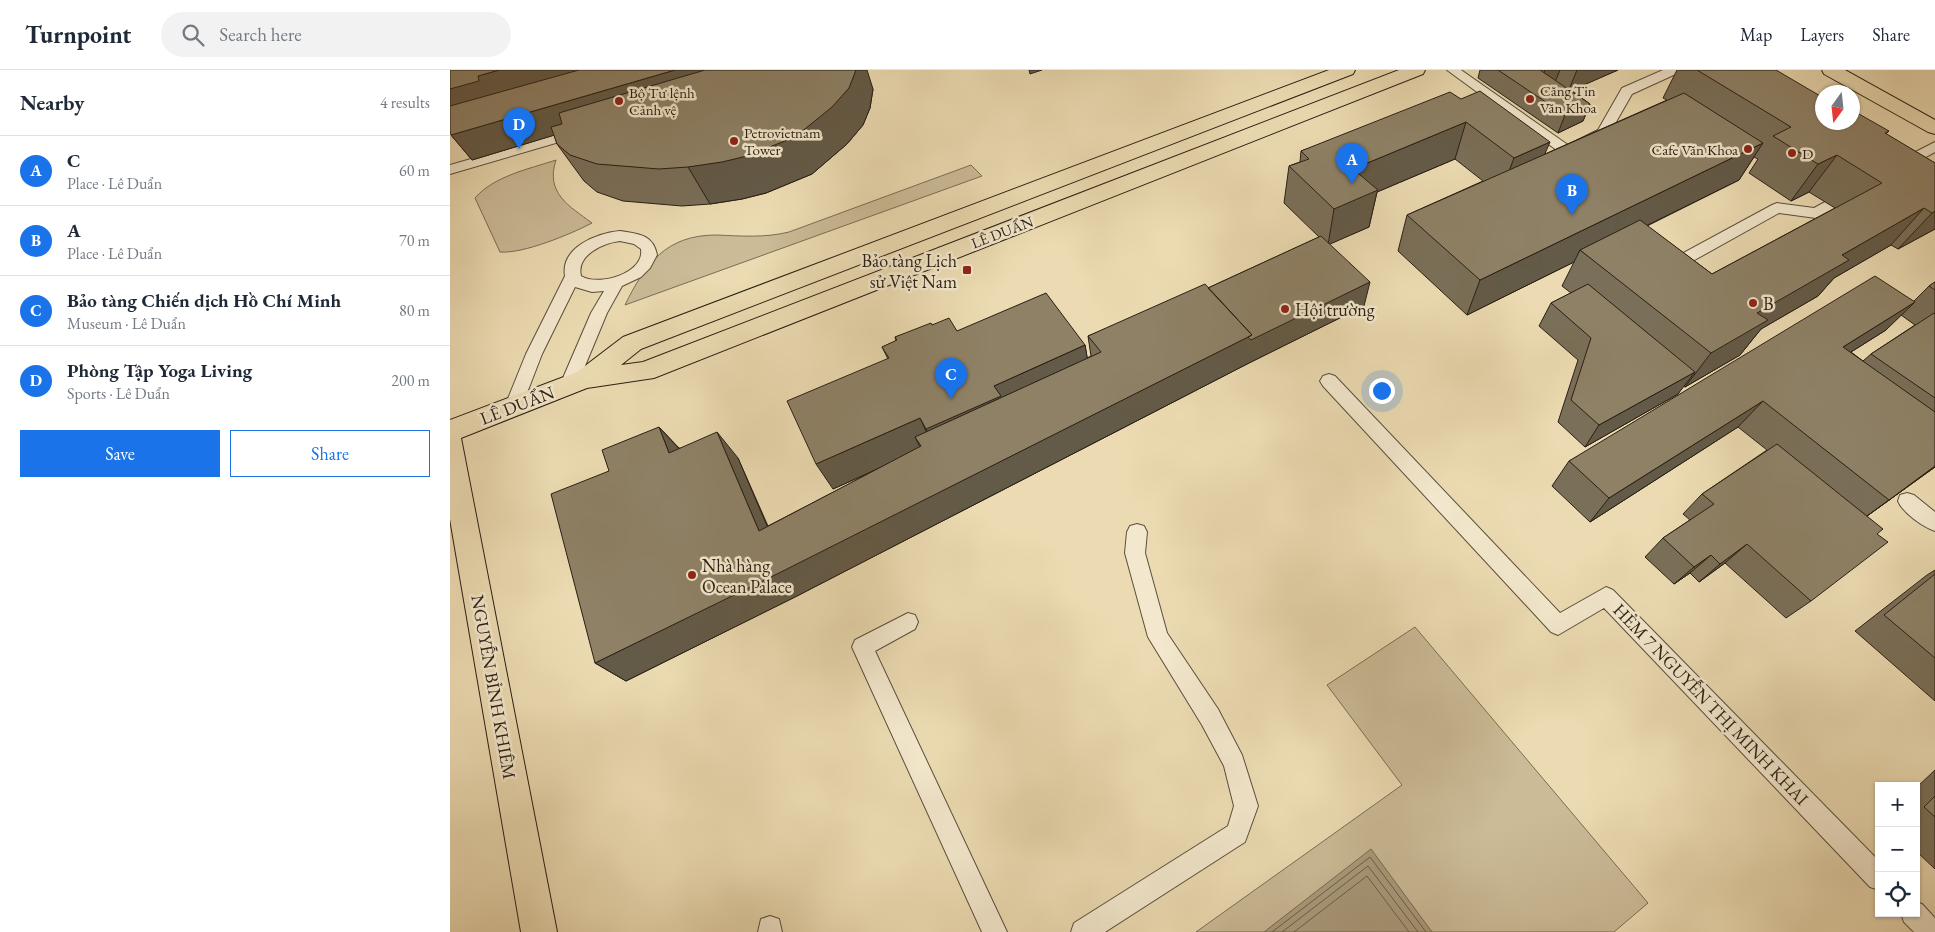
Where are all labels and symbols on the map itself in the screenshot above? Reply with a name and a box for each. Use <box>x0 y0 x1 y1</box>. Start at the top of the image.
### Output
place label: Căng Tin Văn Khoa <box>1540 81 1597 117</box>
place label: Bộ Tư lệnh Cảnh vệ <box>629 83 695 119</box>
north arrow <box>1815 85 1860 130</box>
marker: Căng Tin Văn Khoa <box>1524 93 1536 105</box>
marker: Bộ Tư lệnh Cảnh vệ <box>613 95 625 107</box>
pin: D <box>503 108 535 149</box>
place label: Petrovietnam Tower <box>744 123 821 159</box>
marker: Petrovietnam Tower <box>728 135 740 147</box>
place label: Cafe Văn Khoa <box>1652 140 1738 159</box>
pin: A <box>1336 143 1368 184</box>
marker: Cafe Văn Khoa <box>1742 143 1754 155</box>
place label: D <box>1802 144 1813 163</box>
marker: D <box>1786 147 1798 159</box>
pin: B <box>1556 174 1588 215</box>
street label: LÊ DUẨN <box>968 211 1036 252</box>
place label: Bảo tàng Lịch sử Việt Nam <box>861 249 957 293</box>
marker: Bảo tàng Lịch sử Việt Nam <box>961 264 973 276</box>
place label: B <box>1763 292 1774 315</box>
marker: B <box>1747 297 1759 309</box>
place label: Hội trường <box>1295 298 1375 321</box>
marker: Hội trường <box>1279 303 1291 315</box>
pin: C <box>935 358 967 399</box>
your location <box>1369 378 1395 404</box>
street label: LÊ DUẨN <box>477 380 558 430</box>
place label: Nhà hàng Ocean Palace <box>702 554 792 598</box>
marker: Nhà hàng Ocean Palace <box>686 569 698 581</box>
street label: NGUYỄN BỈNH KHIÊM <box>466 593 523 781</box>
street label: HẺM 7 NGUYỄN THỊ MINH KHAI <box>1608 598 1814 810</box>

